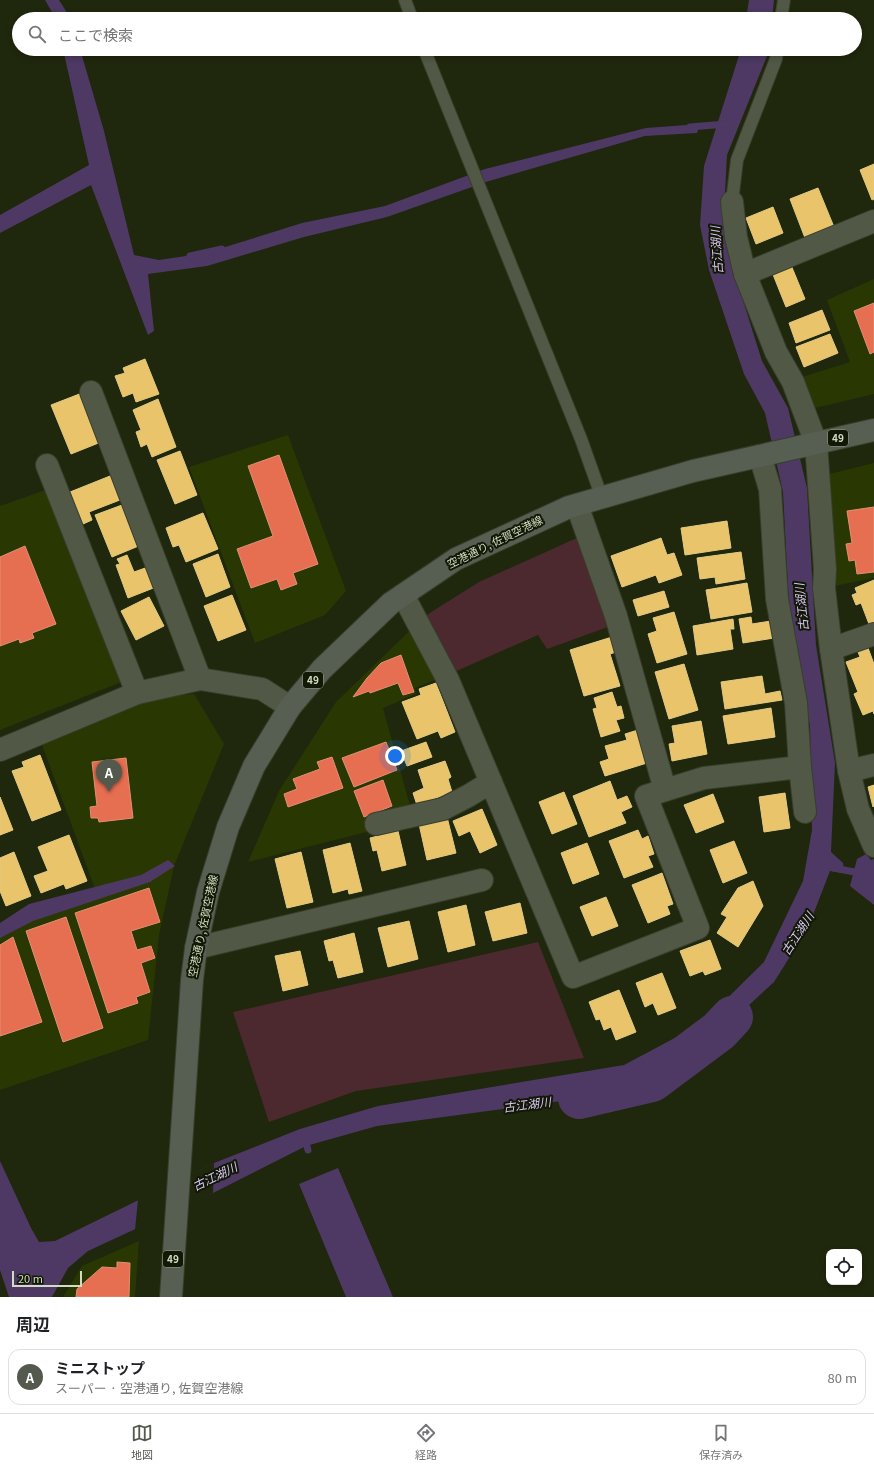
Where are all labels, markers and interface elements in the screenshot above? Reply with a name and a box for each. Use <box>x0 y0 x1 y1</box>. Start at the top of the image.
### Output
search box <box>12 12 862 56</box>
icon: search <box>26 23 48 45</box>
text: ここで検索 <box>58 24 133 45</box>
water label: 古江湖川 <box>705 224 726 275</box>
road number: 49 <box>828 430 848 446</box>
street label: 空港通り, 佐賀空港線 <box>444 511 545 571</box>
water label: 古江湖川 <box>789 580 811 632</box>
road number: 49 <box>303 672 323 688</box>
your location <box>385 746 405 766</box>
pin: A <box>96 759 122 792</box>
street label: 空港通り, 佐賀空港線 <box>183 873 221 979</box>
water label: 古江湖川 <box>777 907 818 958</box>
water label: 古江湖川 <box>502 1092 554 1115</box>
water label: 古江湖川 <box>189 1157 241 1194</box>
map controls <box>826 1249 862 1285</box>
button: locate <box>826 1249 862 1285</box>
road number: 49 <box>163 1251 183 1267</box>
scale bar <box>12 1269 82 1288</box>
text: 20 m <box>18 1270 43 1286</box>
text: 周辺 <box>16 1311 50 1336</box>
text: ミニストップ <box>55 1357 145 1378</box>
text: A <box>26 1368 34 1387</box>
text: 80 m <box>828 1368 857 1387</box>
text: スーパー · 空港通り, 佐賀空港線 <box>55 1378 244 1397</box>
tab: 地図 <box>131 1422 153 1462</box>
tab: 経路 <box>415 1422 437 1462</box>
tab: 保存済み <box>699 1422 743 1462</box>

